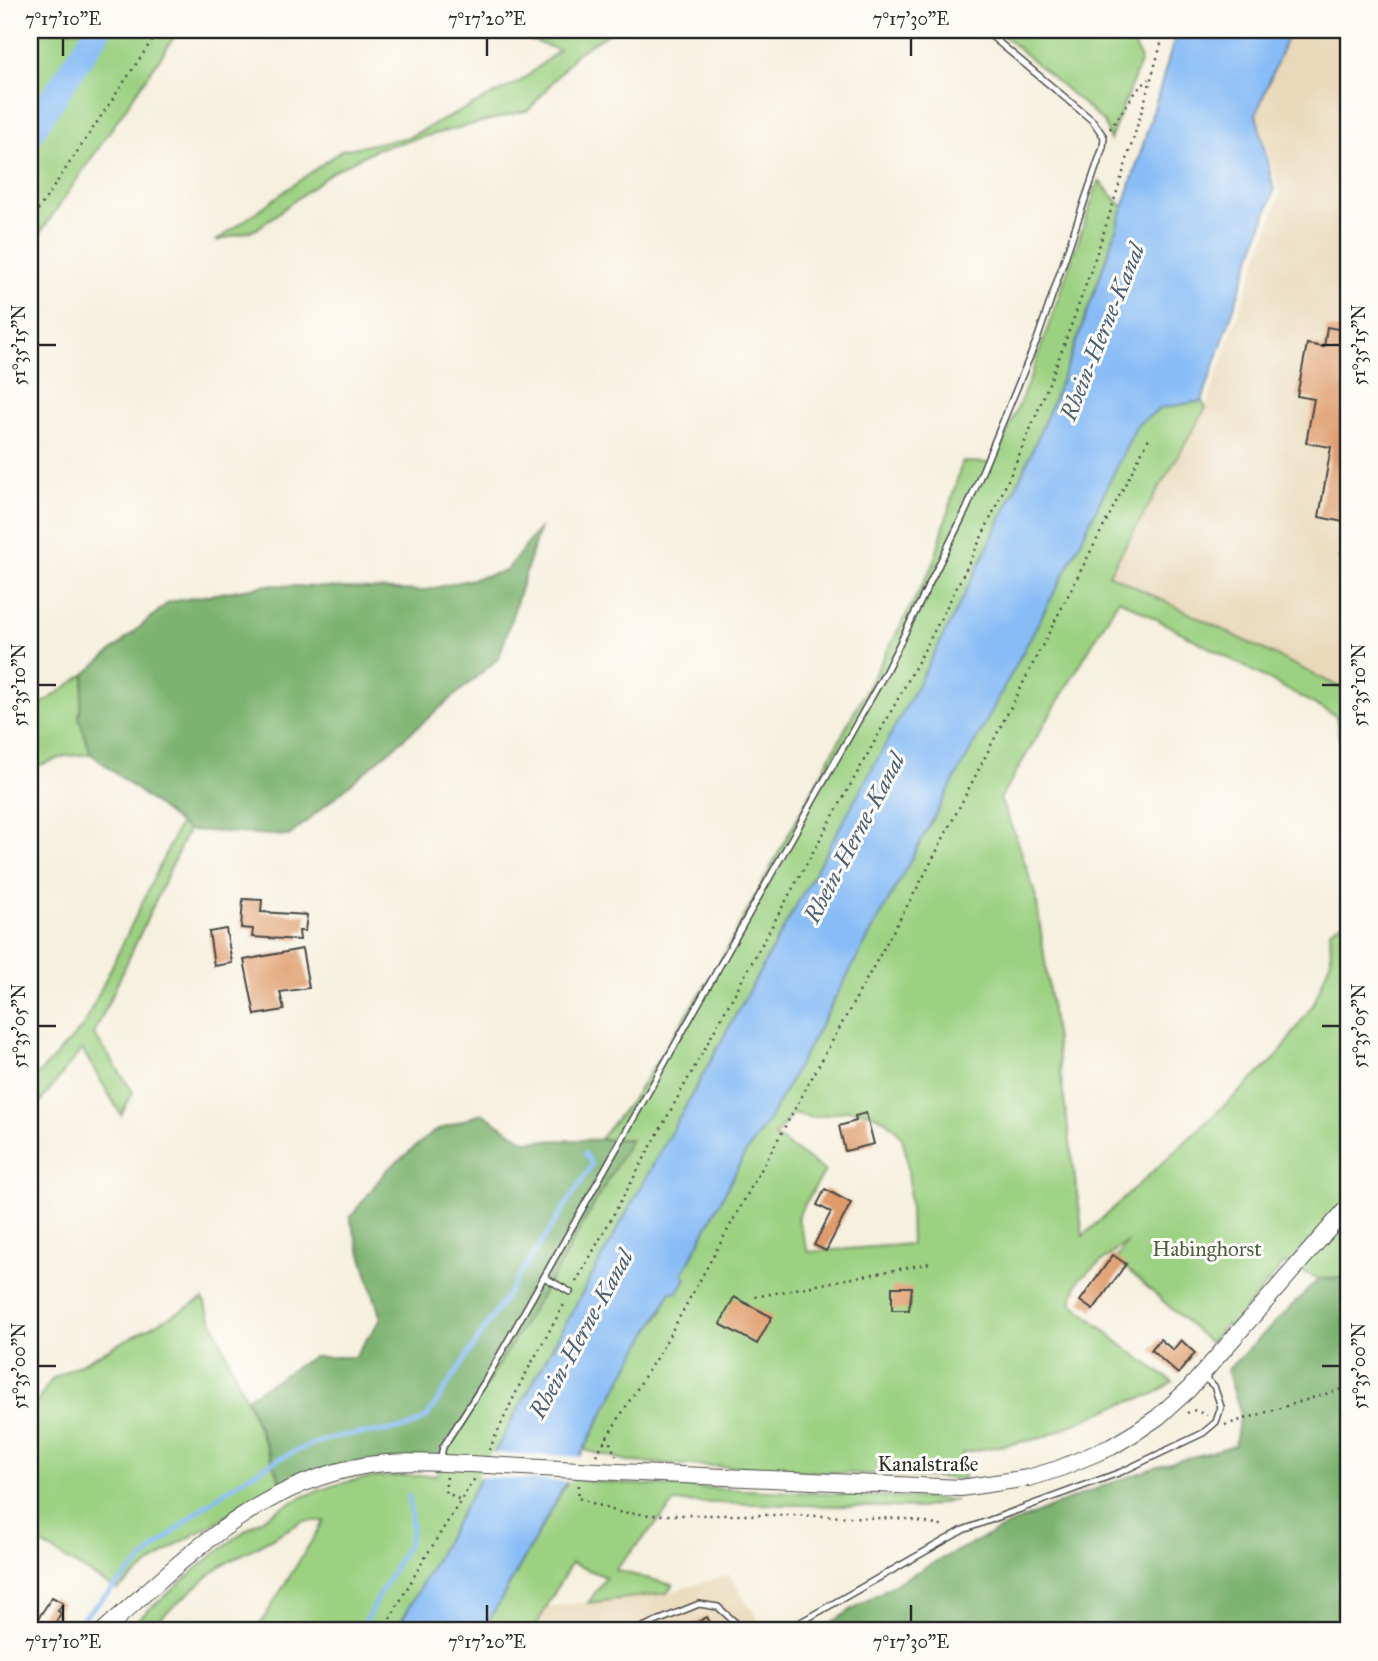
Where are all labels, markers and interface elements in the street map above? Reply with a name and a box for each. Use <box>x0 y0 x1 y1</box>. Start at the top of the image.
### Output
text: 7°17'10"E <box>25 8 101 30</box>
text: 7°17'20"E <box>448 8 526 30</box>
text: 7°17'30"E <box>873 8 949 30</box>
water label: Rhein-Herne-Kanal <box>1053 238 1151 425</box>
text: 51°35'15"N <box>8 304 30 386</box>
text: 51°35'15"N <box>1348 304 1370 386</box>
text: 51°35'10"N <box>8 643 30 727</box>
text: 51°35'10"N <box>1348 643 1370 727</box>
water label: Rhein-Herne-Kanal <box>797 747 911 929</box>
text: 51°35'05"N <box>8 984 30 1068</box>
text: 51°35'05"N <box>1348 984 1370 1068</box>
park label: Habinghorst <box>1152 1236 1262 1262</box>
water label: Rhein-Herne-Kanal <box>523 1243 640 1424</box>
text: 51°35'00"N <box>8 1323 30 1409</box>
text: 51°35'00"N <box>1348 1323 1370 1409</box>
street label: Kanalstraße <box>877 1451 979 1477</box>
text: 7°17'10"E <box>25 1631 101 1653</box>
text: 7°17'20"E <box>448 1631 526 1653</box>
text: 7°17'30"E <box>873 1631 949 1653</box>

